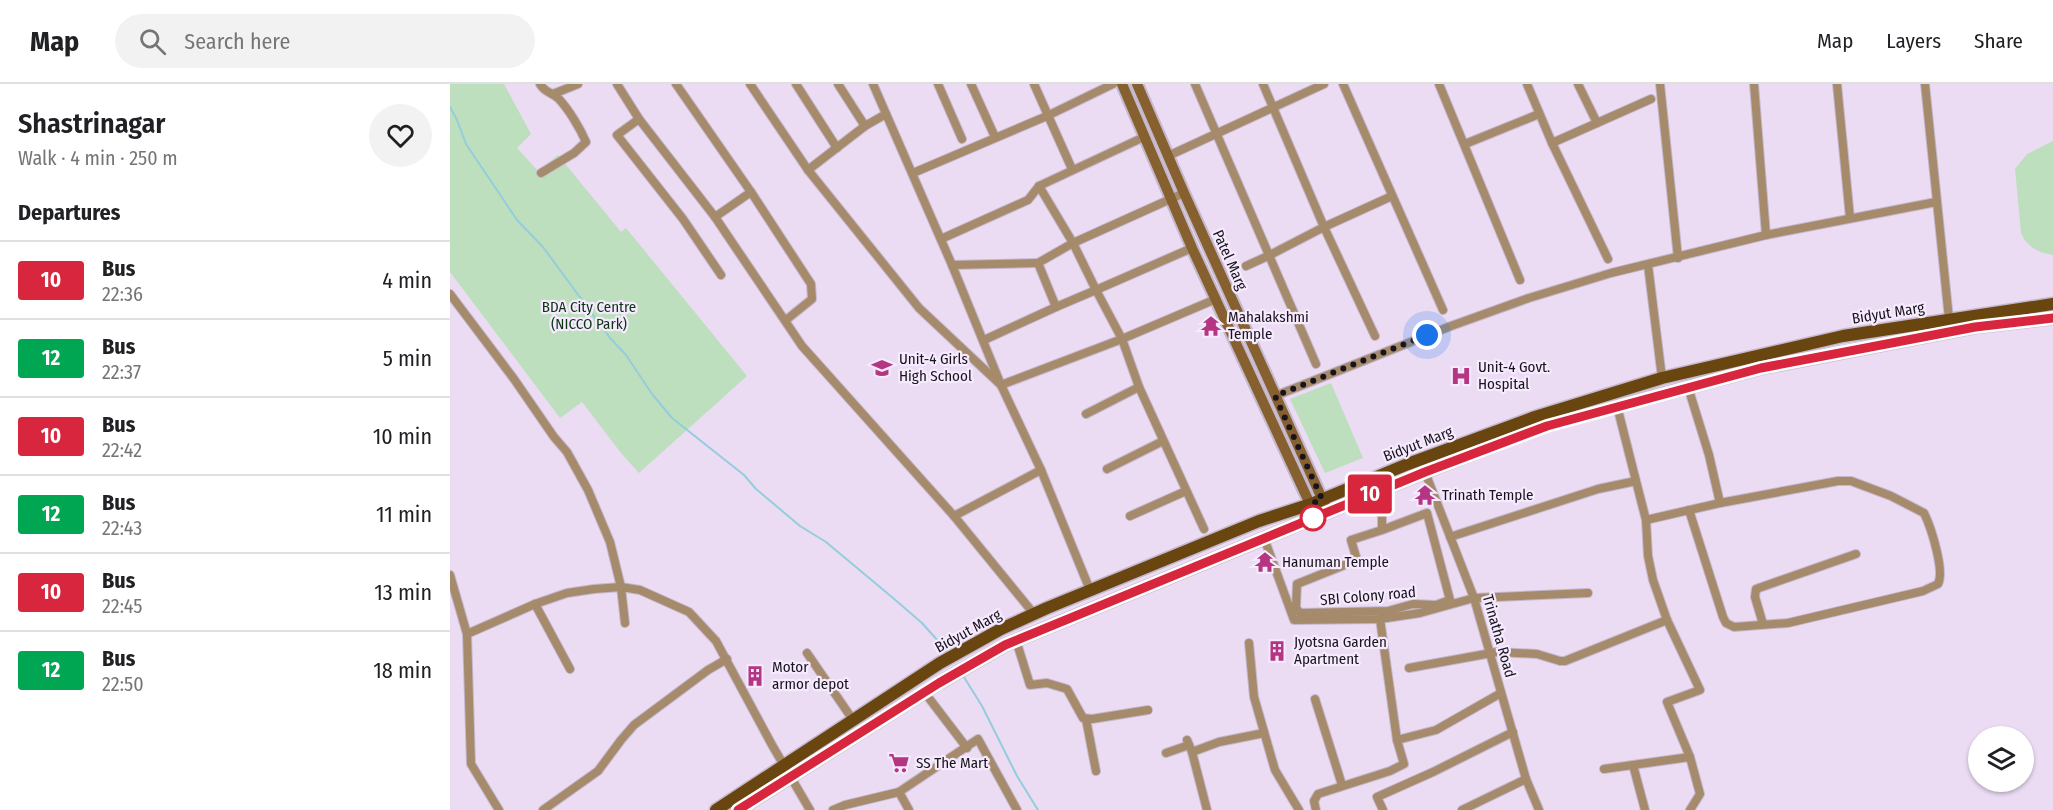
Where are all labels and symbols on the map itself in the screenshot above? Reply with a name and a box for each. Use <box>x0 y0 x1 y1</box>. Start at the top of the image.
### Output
street label: Patel Marg <box>1209 227 1251 293</box>
park label: BDA City Centre (NICCO Park) <box>542 298 636 333</box>
street label: Bidyut Marg <box>1850 298 1926 328</box>
place label: Mahalakshmi Temple <box>1228 308 1309 343</box>
temple icon: Mahalakshmi Temple <box>1199 314 1223 338</box>
your location <box>1412 320 1442 350</box>
place label: Unit-4 Girls High School <box>899 350 972 385</box>
school or university icon: Unit-4 Girls High School <box>870 356 894 380</box>
place label: Unit-4 Govt. Hospital <box>1478 358 1550 393</box>
hospital icon: Unit-4 Govt. Hospital <box>1449 364 1473 388</box>
street label: Bidyut Marg <box>1381 423 1455 465</box>
line badge: 10 <box>1343 474 1397 514</box>
temple icon: Trinath Temple <box>1413 483 1437 507</box>
place label: Trinath Temple <box>1442 486 1533 504</box>
unlabelled marker <box>1300 505 1326 531</box>
temple icon: Hanuman Temple <box>1253 550 1277 574</box>
place label: Hanuman Temple <box>1282 553 1389 571</box>
street label: SBI Colony road <box>1319 583 1417 609</box>
street label: Trinatha Road <box>1479 592 1519 680</box>
street label: Bidyut Marg <box>932 605 1004 657</box>
place label: Jyotsna Garden Apartment <box>1294 633 1387 668</box>
building icon: Jyotsna Garden Apartment <box>1265 639 1289 663</box>
place label: Motor armor depot <box>772 658 849 693</box>
building icon: Motor armor depot <box>743 664 767 688</box>
supermarket icon: SS The Mart <box>887 751 911 775</box>
place label: SS The Mart <box>916 754 988 772</box>

